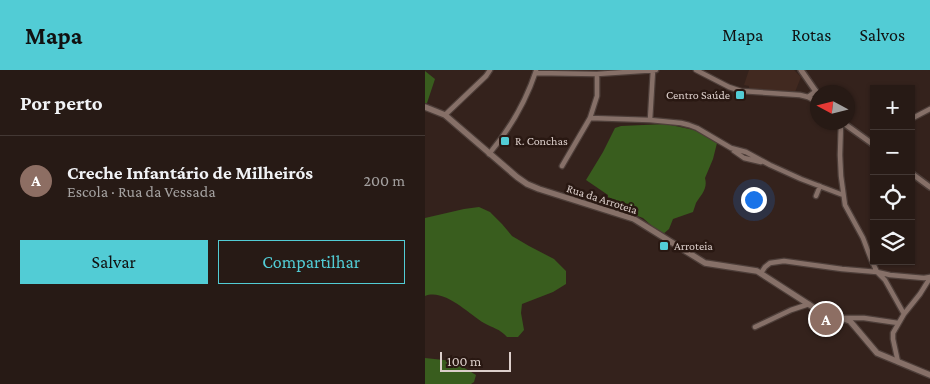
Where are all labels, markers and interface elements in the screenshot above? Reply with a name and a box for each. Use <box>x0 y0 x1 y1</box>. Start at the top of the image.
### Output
text: Mapa <box>25 22 83 49</box>
text: Mapa <box>722 25 763 45</box>
text: Rotas <box>791 25 831 45</box>
text: Salvos <box>859 25 905 45</box>
north arrow <box>810 85 855 130</box>
map controls <box>870 85 915 265</box>
button: + <box>870 85 915 130</box>
place label: Centro Saúde <box>666 88 730 102</box>
marker: Centro Saúde <box>734 89 746 101</box>
text: Por perto <box>20 91 103 115</box>
button: − <box>870 130 915 175</box>
place label: R. Conchas <box>515 134 568 148</box>
marker: R. Conchas <box>499 135 511 147</box>
text: Creche Infantário de Milheirós <box>67 162 313 183</box>
text: A <box>31 172 41 189</box>
text: 200 m <box>363 172 405 189</box>
button: locate <box>870 175 915 220</box>
street label: Rua da Arroteia <box>565 181 640 217</box>
text: Escola · Rua da Vessada <box>67 183 216 200</box>
your location <box>741 187 767 213</box>
button: layers <box>870 220 915 265</box>
place label: Arroteia <box>674 239 713 253</box>
button: Salvar <box>20 240 208 284</box>
button: Compartilhar <box>218 240 405 284</box>
marker: Arroteia <box>658 240 670 252</box>
pin: A <box>810 300 842 338</box>
scale bar <box>440 349 511 372</box>
text: 100 m <box>447 353 481 369</box>

